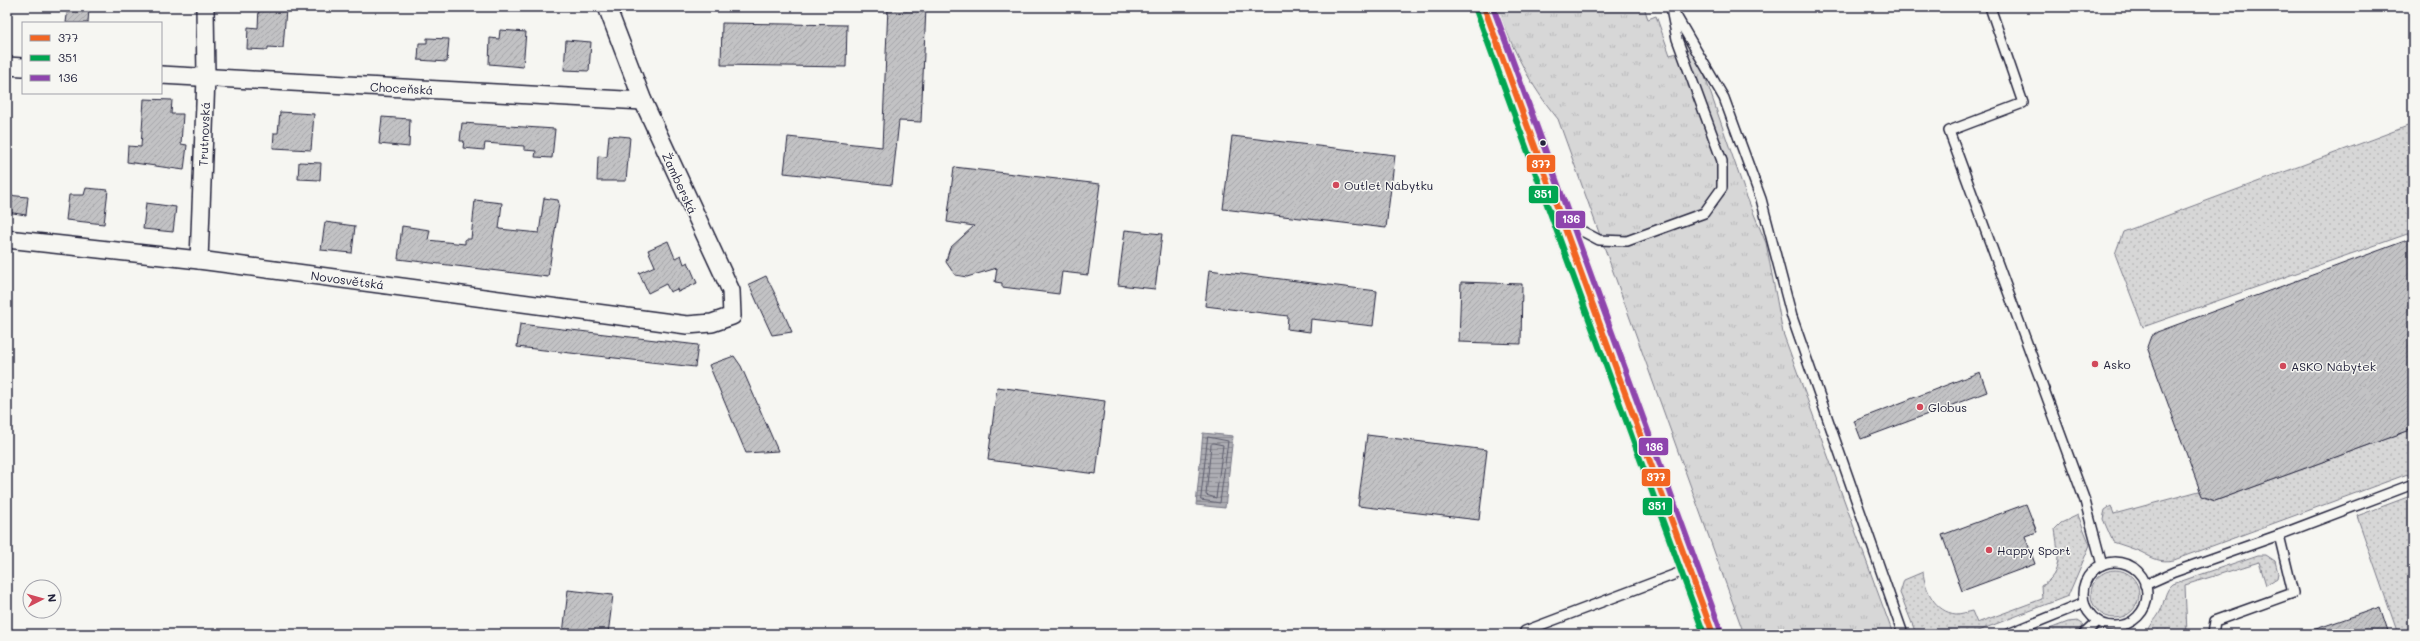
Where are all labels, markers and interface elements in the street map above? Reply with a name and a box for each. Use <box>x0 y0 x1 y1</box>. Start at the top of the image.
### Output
legend <box>22 22 162 94</box>
text: 377 <box>58 29 79 45</box>
text: 351 <box>58 49 77 65</box>
text: 136 <box>58 69 78 85</box>
street label: Choceňská <box>370 78 434 98</box>
street label: Trutnovská <box>195 102 213 167</box>
unlabelled marker <box>1538 138 1548 148</box>
street label: Žamberská <box>659 150 701 216</box>
line badge: 377 <box>1526 154 1556 173</box>
text: 377 <box>1532 156 1550 171</box>
place label: Outlet Nábytku <box>1344 177 1433 193</box>
marker: Outlet Nábytku <box>1331 180 1341 190</box>
line badge: 351 <box>1528 185 1559 204</box>
text: 351 <box>1534 186 1552 201</box>
line badge: 136 <box>1555 210 1586 229</box>
text: 136 <box>1562 211 1580 226</box>
street label: Novosvětská <box>310 267 385 293</box>
place label: Asko <box>2103 356 2131 372</box>
place label: ASKO Nábytek <box>2291 358 2376 374</box>
marker: Asko <box>2090 359 2100 369</box>
marker: ASKO Nábytek <box>2278 361 2288 371</box>
place label: Globus <box>1928 399 1967 415</box>
marker: Globus <box>1915 402 1925 412</box>
line badge: 136 <box>1638 437 1669 456</box>
text: 136 <box>1645 439 1663 454</box>
line badge: 377 <box>1641 468 1671 487</box>
text: 377 <box>1647 469 1665 484</box>
line badge: 351 <box>1642 497 1673 516</box>
text: 351 <box>1648 498 1666 513</box>
place label: Happy Sport <box>1997 542 2071 558</box>
marker: Happy Sport <box>1984 545 1994 555</box>
north arrow <box>22 579 62 619</box>
text: N <box>45 593 60 603</box>

